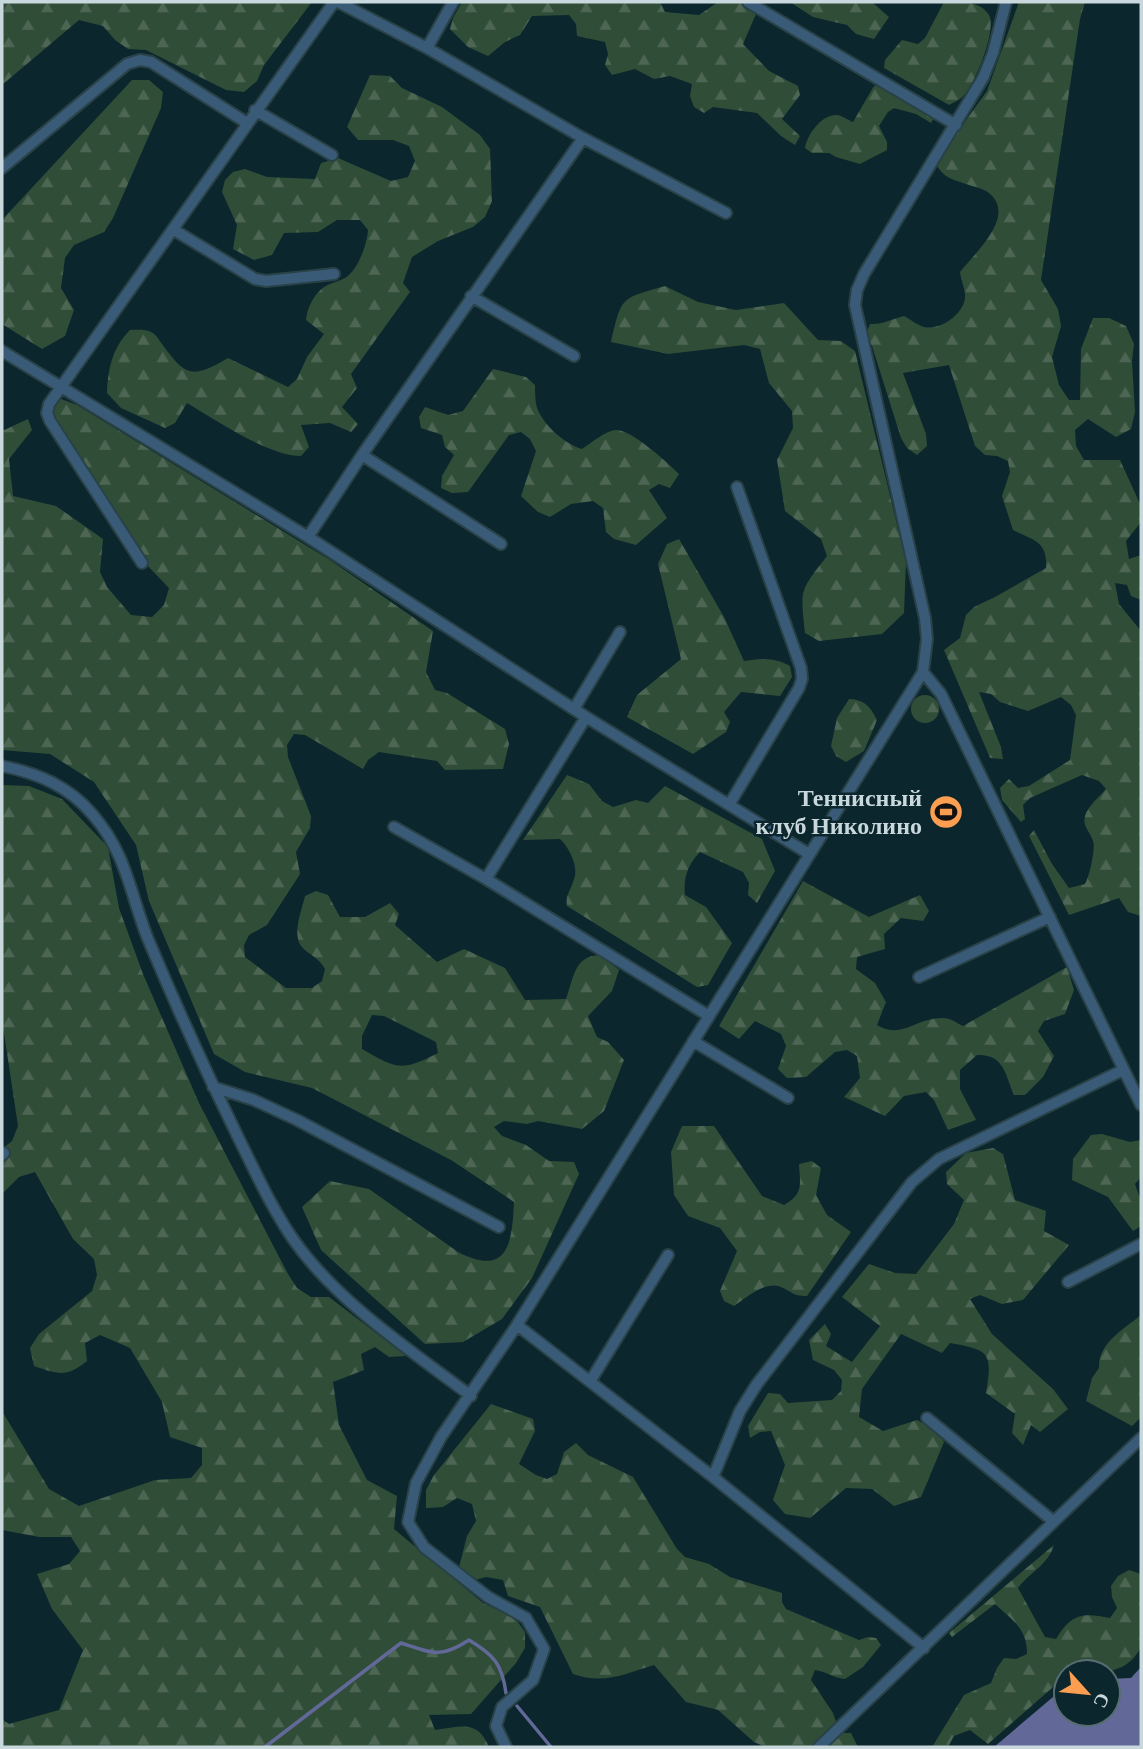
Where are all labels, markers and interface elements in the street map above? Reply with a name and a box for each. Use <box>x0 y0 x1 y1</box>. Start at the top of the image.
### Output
place label: Теннисный клуб Николино <box>756 784 922 839</box>
sports icon: Теннисный клуб Николино <box>927 793 965 831</box>
north arrow <box>1052 1658 1122 1728</box>
text: С <box>1089 1690 1114 1711</box>

